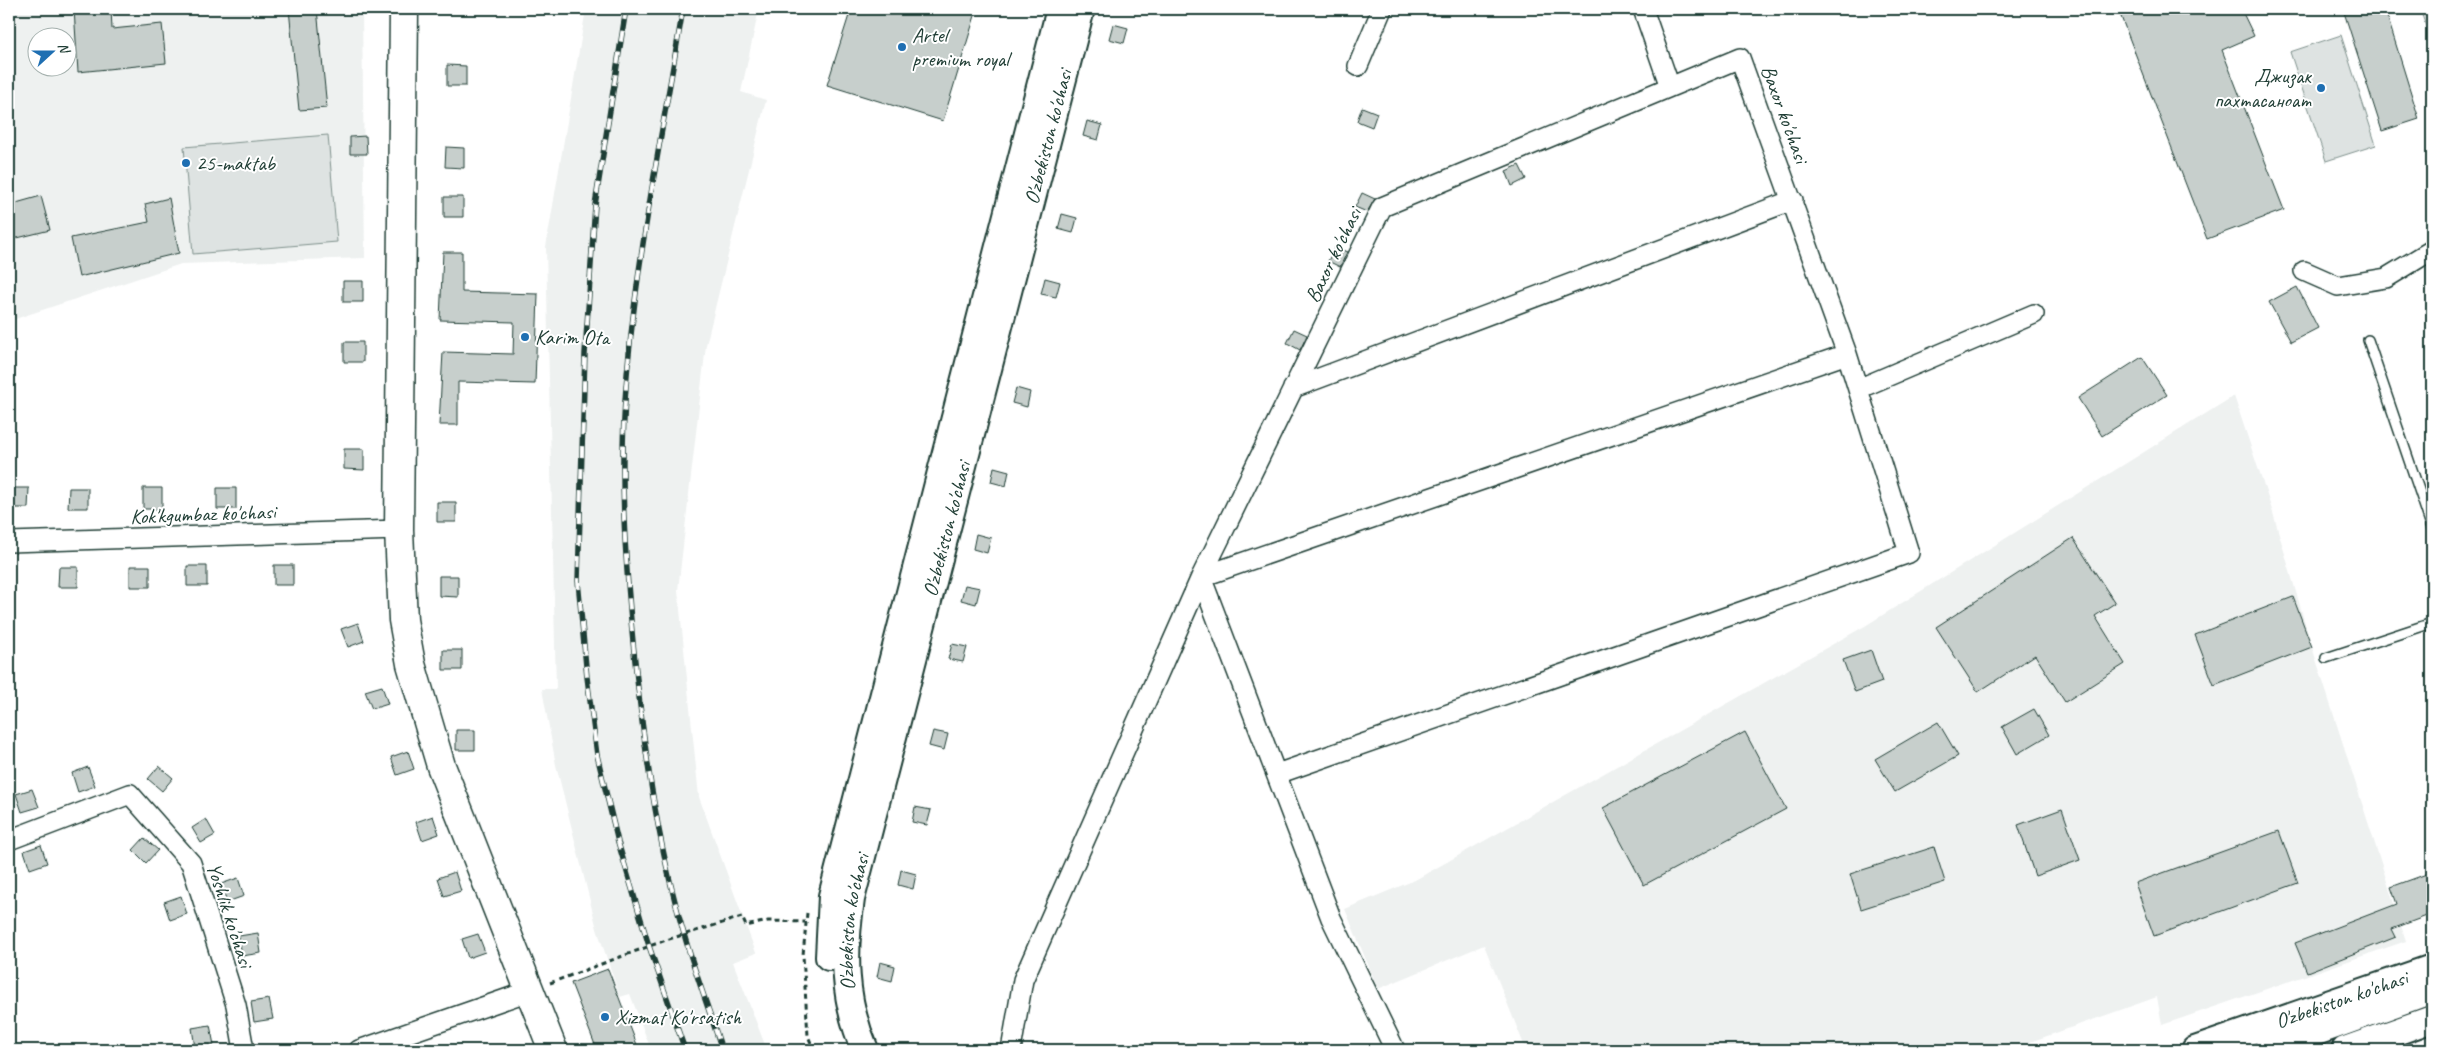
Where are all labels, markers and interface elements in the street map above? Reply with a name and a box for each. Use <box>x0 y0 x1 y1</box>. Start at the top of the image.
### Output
place label: Artel premium royal <box>912 22 1012 72</box>
north arrow <box>28 28 78 78</box>
text: N <box>54 40 74 57</box>
marker: Artel premium royal <box>896 41 908 53</box>
street label: Baxor ko'chasi <box>1755 62 1816 169</box>
place label: Джизак пахтасаноат <box>2214 63 2312 113</box>
street label: O'zbekiston ko'chasi <box>1018 64 1079 207</box>
marker: Джизак пахтасаноат <box>2315 82 2327 94</box>
place label: 25-maktab <box>196 150 277 176</box>
marker: 25-maktab <box>180 157 192 169</box>
street label: Baxor ko'chasi <box>1299 201 1368 307</box>
place label: Karim Ota <box>535 324 612 350</box>
marker: Karim Ota <box>519 331 531 343</box>
street label: O'zbekiston ko'chasi <box>917 456 977 599</box>
street label: Kok'kgumbaz ko'chasi <box>130 498 279 530</box>
street label: O'zbekiston ko'chasi <box>833 848 876 992</box>
street label: Yoshlik ko'chasi <box>201 859 260 974</box>
street label: O'zbekiston ko'chasi <box>2272 963 2414 1034</box>
place label: Xizmat Ko'rsatish <box>615 1004 742 1030</box>
marker: Xizmat Ko'rsatish <box>599 1011 611 1023</box>

